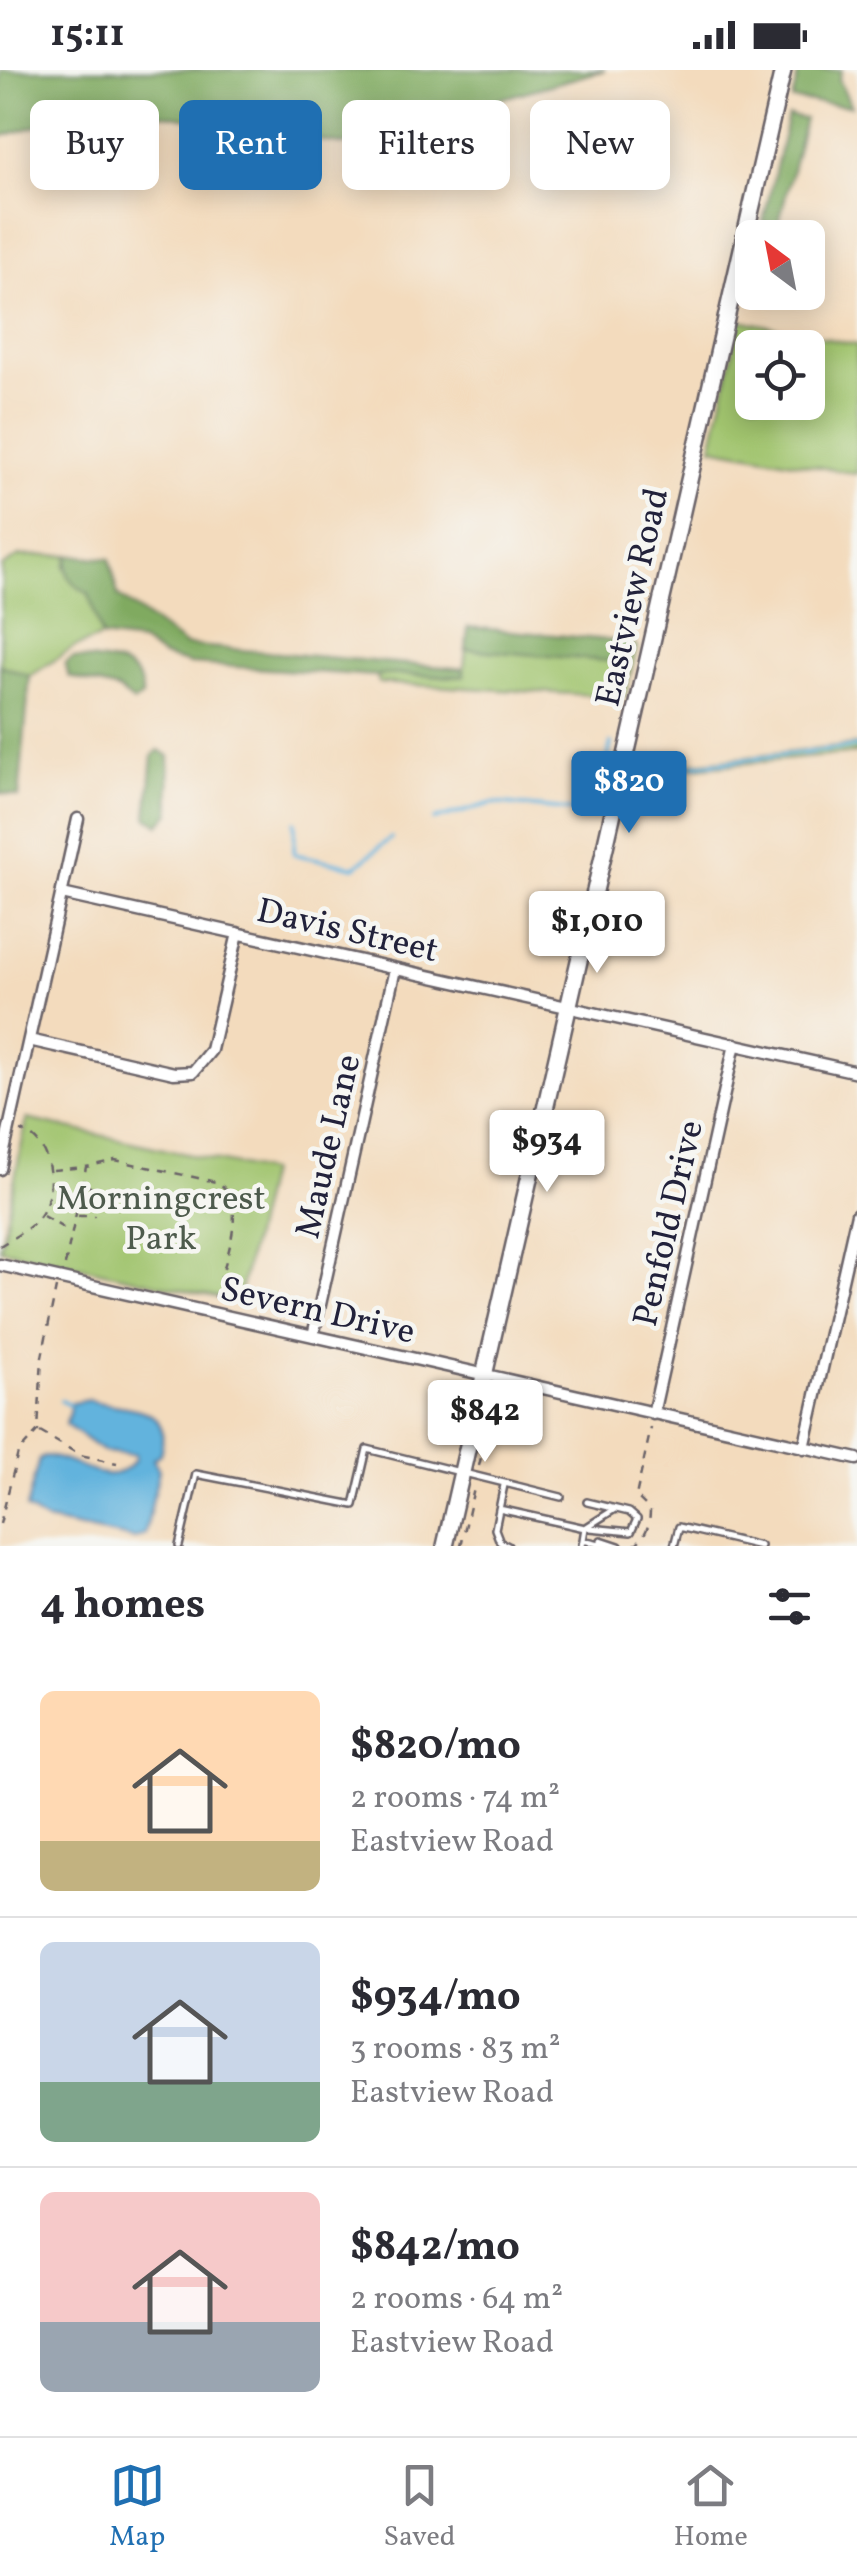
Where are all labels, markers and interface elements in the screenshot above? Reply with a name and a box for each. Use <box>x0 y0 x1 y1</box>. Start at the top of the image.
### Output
text: 15:11 <box>50 9 125 62</box>
chip: Buy <box>30 100 159 190</box>
chip: Rent <box>179 100 322 190</box>
chip: Filters <box>342 100 510 190</box>
chip: New <box>530 100 670 190</box>
north arrow <box>735 220 825 310</box>
map controls <box>735 220 825 420</box>
button: locate <box>735 330 825 420</box>
street label: Eastview Road <box>585 484 682 712</box>
pin: $820 <box>570 751 688 836</box>
text: $820 <box>593 761 665 805</box>
street label: Davis Street <box>252 888 443 976</box>
pin: $1,010 <box>516 891 678 976</box>
text: $1,010 <box>551 901 643 945</box>
street label: Maude Lane <box>285 1050 374 1243</box>
pin: $934 <box>488 1110 606 1195</box>
street label: Penfold Drive <box>623 1116 717 1331</box>
text: $934 <box>512 1120 582 1164</box>
park label: Morningcrest Park <box>56 1176 266 1264</box>
street label: Severn Drive <box>215 1266 419 1358</box>
pin: $842 <box>426 1380 544 1465</box>
text: $842 <box>450 1390 520 1434</box>
text: 4 homes <box>40 1577 205 1636</box>
icon: filters <box>762 1579 817 1634</box>
text: $820/mo <box>350 1718 521 1777</box>
icon: home <box>120 1731 240 1851</box>
text: 2 rooms · 74 m² <box>350 1777 560 1821</box>
text: Eastview Road <box>350 1821 554 1865</box>
text: $934/mo <box>350 1969 521 2028</box>
icon: home <box>120 1982 240 2102</box>
text: 3 rooms · 83 m² <box>350 2028 561 2072</box>
text: Eastview Road <box>350 2072 554 2116</box>
text: $842/mo <box>350 2219 520 2278</box>
icon: home <box>120 2232 240 2352</box>
text: 2 rooms · 64 m² <box>350 2278 563 2322</box>
text: Eastview Road <box>350 2322 554 2366</box>
tab: Map <box>109 2458 165 2557</box>
tab: Saved <box>383 2458 456 2557</box>
tab: Home <box>674 2458 748 2557</box>

